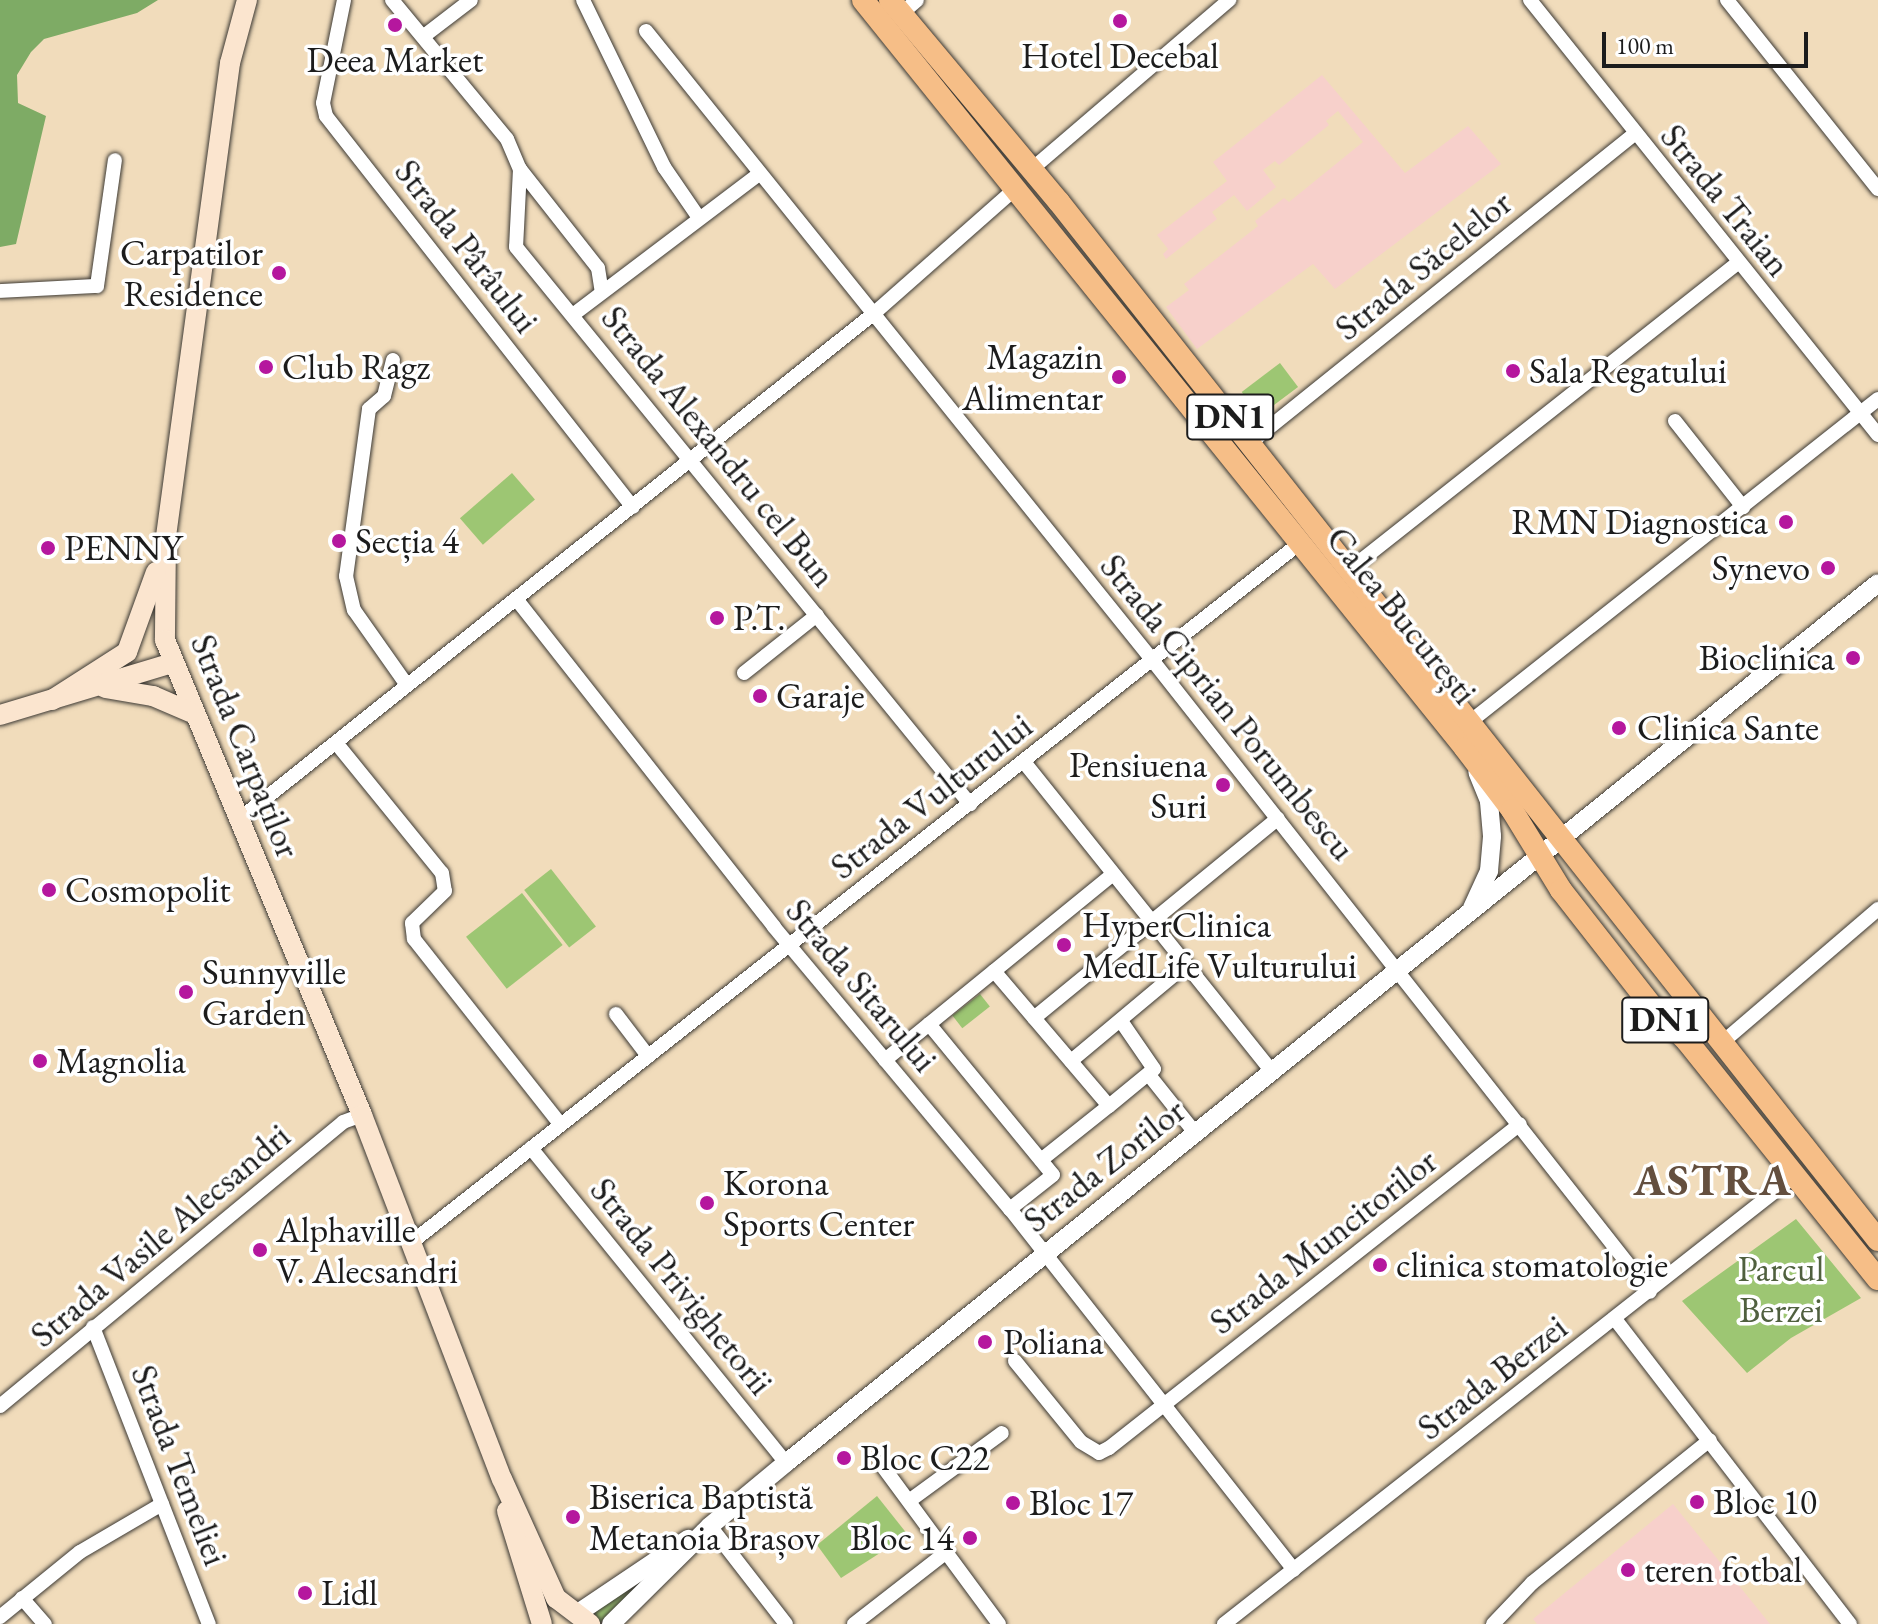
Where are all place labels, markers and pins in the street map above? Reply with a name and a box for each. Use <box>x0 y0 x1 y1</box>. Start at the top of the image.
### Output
marker: Hotel Decebal <box>1111 12 1129 30</box>
marker: Deea Market <box>386 16 404 34</box>
place label: Hotel Decebal <box>1021 34 1219 78</box>
place label: Deea Market <box>307 38 483 82</box>
place label: Carpatilor Residence <box>120 230 263 315</box>
marker: Carpatilor Residence <box>270 264 288 282</box>
place label: Magazin Alimentar <box>962 334 1103 419</box>
place label: Club Ragz <box>282 345 430 389</box>
place label: Sala Regatului <box>1529 349 1727 393</box>
marker: Club Ragz <box>257 358 275 376</box>
marker: Sala Regatului <box>1504 362 1522 380</box>
marker: Magazin Alimentar <box>1110 368 1128 386</box>
place label: RMN Diagnostica <box>1511 500 1768 544</box>
marker: RMN Diagnostica <box>1775 511 1797 533</box>
place label: Secția 4 <box>355 519 459 563</box>
place label: PENNY <box>64 526 182 570</box>
marker: Secția 4 <box>330 532 348 550</box>
marker: PENNY <box>39 539 57 557</box>
place label: Synevo <box>1712 546 1810 590</box>
marker: Synevo <box>1817 557 1839 579</box>
place label: P.T. <box>733 596 785 640</box>
marker: P.T. <box>708 609 726 627</box>
place label: Bioclinica <box>1699 636 1835 680</box>
marker: Bioclinica <box>1842 647 1864 669</box>
place label: Garaje <box>776 674 865 718</box>
marker: Garaje <box>751 687 769 705</box>
place label: Clinica Sante <box>1637 706 1819 750</box>
marker: Clinica Sante <box>1608 717 1630 739</box>
place label: Pensiuena Suri <box>1069 742 1207 827</box>
marker: Pensiuena Suri <box>1214 776 1232 794</box>
place label: Cosmopolit <box>65 868 231 912</box>
marker: Cosmopolit <box>40 881 58 899</box>
place label: HyperClinica MedLife Vulturului <box>1082 902 1357 987</box>
marker: HyperClinica MedLife Vulturului <box>1053 934 1075 956</box>
place label: Sunnyville Garden <box>202 949 346 1034</box>
marker: Sunnyville Garden <box>177 983 195 1001</box>
place label: Magnolia <box>56 1039 186 1083</box>
marker: Magnolia <box>31 1052 49 1070</box>
place label: Korona Sports Center <box>723 1160 914 1245</box>
marker: Korona Sports Center <box>698 1194 716 1212</box>
place label: Alphaville V. Alecsandri <box>276 1207 458 1292</box>
marker: Alphaville V. Alecsandri <box>251 1241 269 1259</box>
place label: clinica stomatologie <box>1396 1243 1668 1287</box>
marker: clinica stomatologie <box>1371 1256 1389 1274</box>
place label: Poliana <box>1003 1320 1104 1364</box>
marker: Poliana <box>974 1331 996 1353</box>
place label: Bloc C22 <box>860 1436 990 1480</box>
marker: Bloc C22 <box>835 1449 853 1467</box>
place label: Biserica Baptistă Metanoia Brașov <box>589 1474 820 1559</box>
place label: Bloc 10 <box>1713 1480 1817 1524</box>
place label: Bloc 17 <box>1029 1481 1133 1525</box>
marker: Bloc 10 <box>1688 1493 1706 1511</box>
marker: Bloc 17 <box>1004 1494 1022 1512</box>
marker: Biserica Baptistă Metanoia Brașov <box>564 1508 582 1526</box>
place label: Bloc 14 <box>850 1516 954 1560</box>
marker: Bloc 14 <box>961 1529 979 1547</box>
place label: teren fotbal <box>1644 1548 1802 1592</box>
marker: teren fotbal <box>1619 1561 1637 1579</box>
place label: Lidl <box>321 1571 378 1615</box>
marker: Lidl <box>296 1584 314 1602</box>

